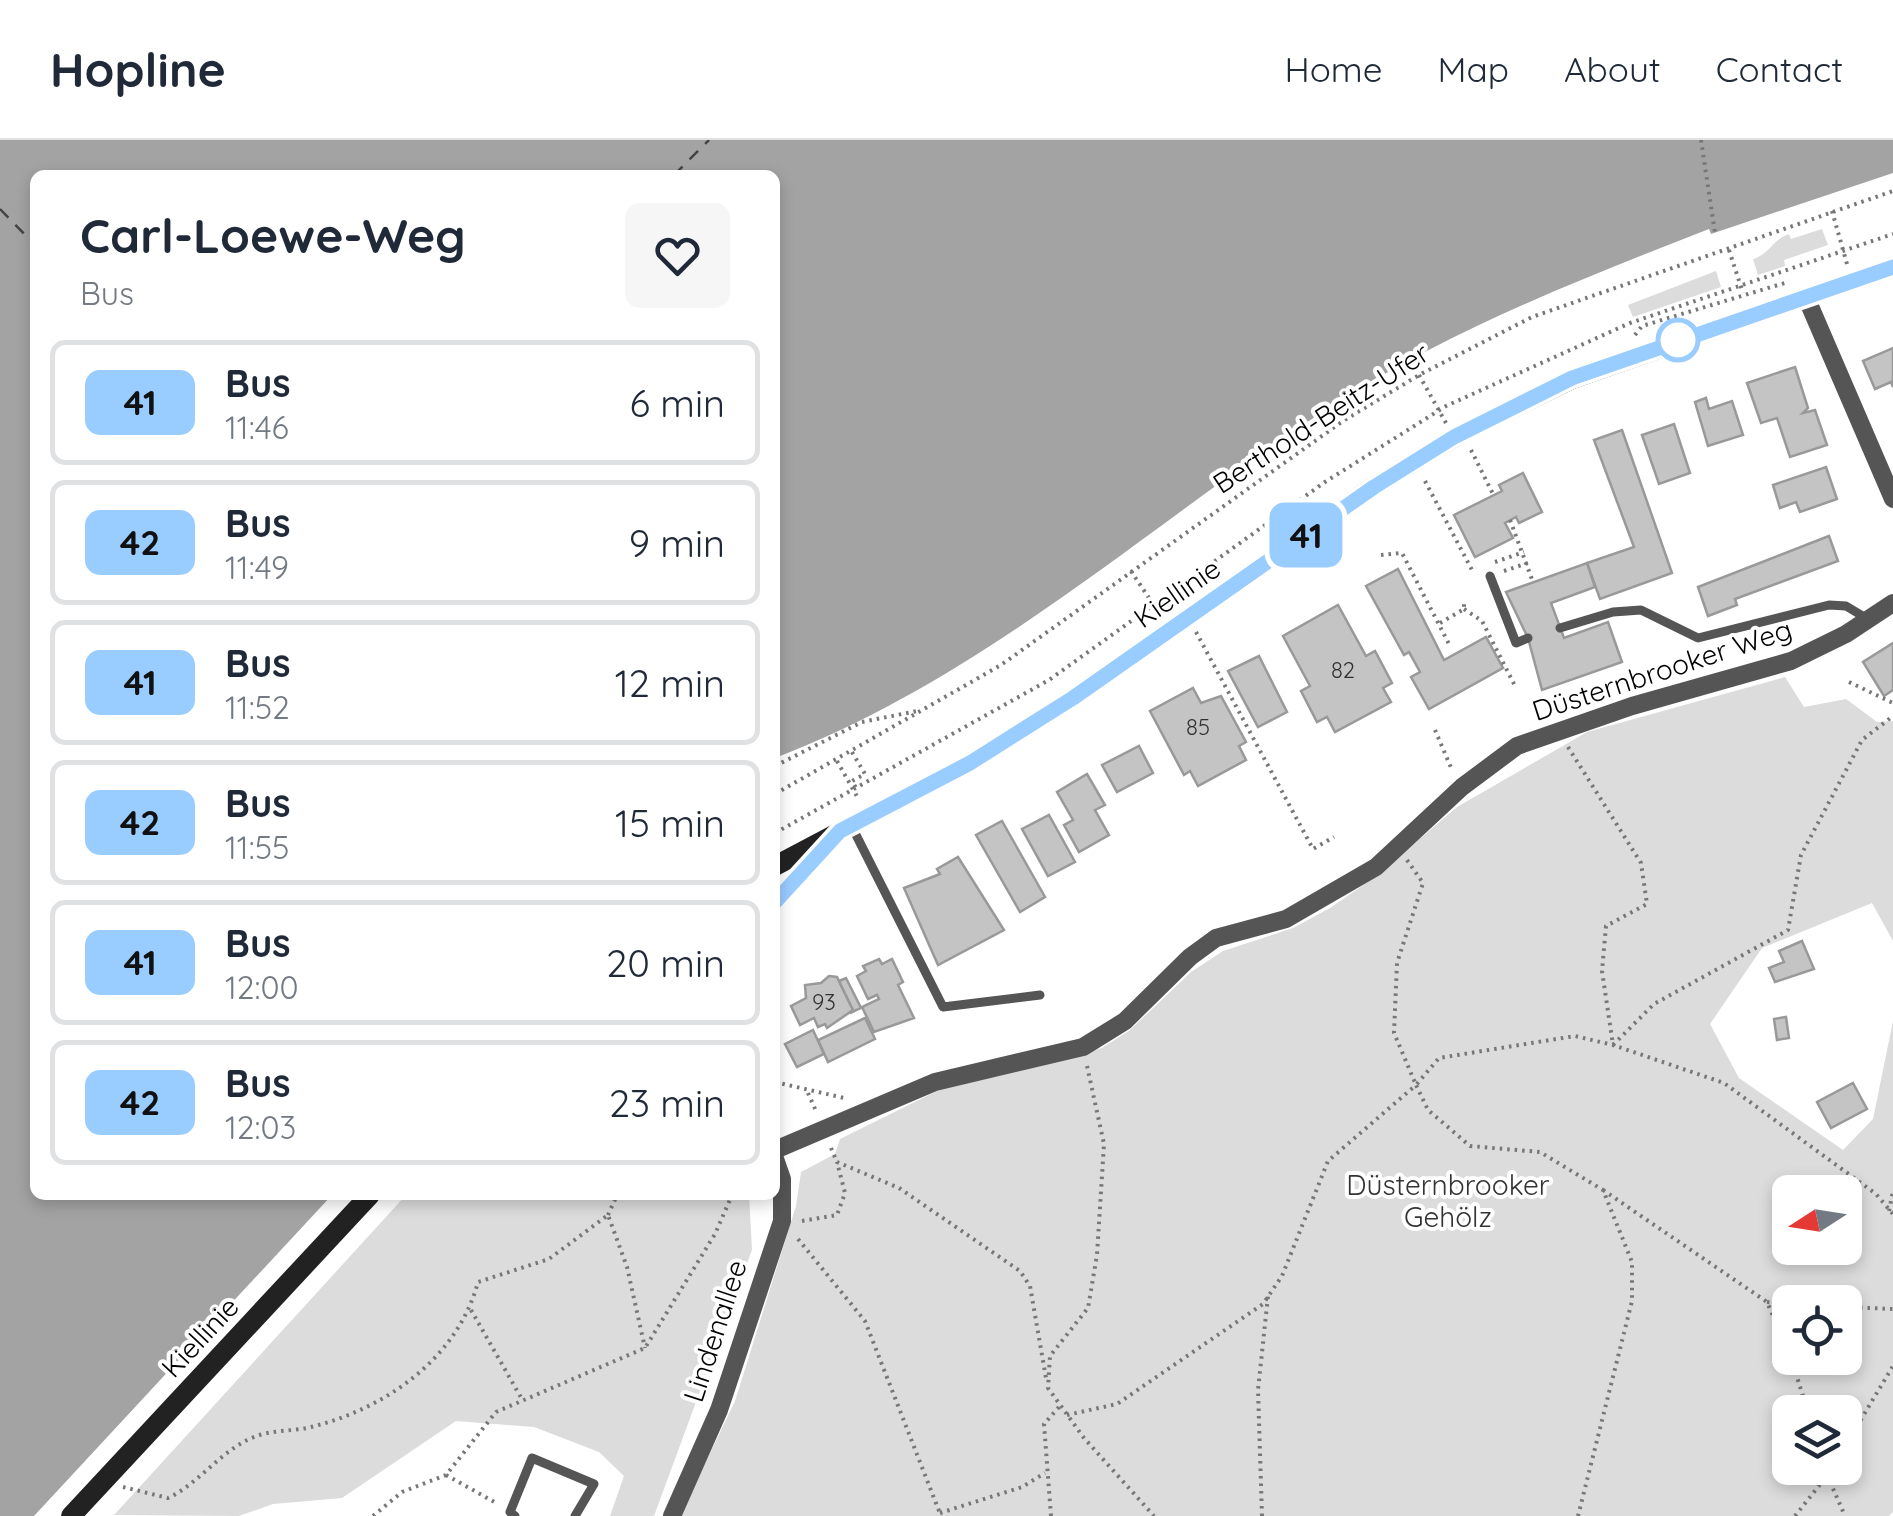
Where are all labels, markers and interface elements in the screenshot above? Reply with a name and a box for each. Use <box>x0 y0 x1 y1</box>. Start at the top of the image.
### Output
text: Hopline <box>50 39 226 99</box>
text: Home <box>1285 47 1383 91</box>
text: Map <box>1438 47 1509 91</box>
text: About <box>1564 47 1661 91</box>
text: Contact <box>1716 47 1843 91</box>
button: heart <box>625 203 730 308</box>
text: Carl-Loewe-Weg <box>80 205 466 265</box>
text: Bus <box>80 273 134 313</box>
unlabelled marker <box>1657 319 1699 361</box>
street label: Berthold-Beitz-Ufer <box>1206 335 1436 500</box>
text: Bus <box>225 359 291 407</box>
text: 6 min <box>629 379 725 427</box>
text: 41 <box>123 380 157 424</box>
text: 11:46 <box>225 407 289 447</box>
text: Bus <box>225 499 291 547</box>
line badge: 41 <box>1261 502 1351 568</box>
text: 41 <box>1289 513 1323 557</box>
text: 9 min <box>629 519 725 567</box>
text: 42 <box>120 520 160 564</box>
text: 11:49 <box>225 547 289 587</box>
street label: Kiellinie <box>1127 550 1227 635</box>
street label: Düsternbrooker Weg <box>1528 611 1796 728</box>
text: Bus <box>225 639 291 687</box>
house number: 82 <box>1331 656 1355 684</box>
text: 12 min <box>615 659 725 707</box>
text: 41 <box>123 660 157 704</box>
text: 11:52 <box>225 687 290 727</box>
house number: 85 <box>1186 713 1210 741</box>
text: Bus <box>225 779 291 827</box>
text: 15 min <box>615 799 725 847</box>
text: 42 <box>120 800 160 844</box>
text: 11:55 <box>225 827 290 867</box>
text: Bus <box>225 919 291 967</box>
text: 20 min <box>606 939 725 987</box>
text: 41 <box>123 940 157 984</box>
text: 12:00 <box>225 967 299 1007</box>
house number: 93 <box>812 988 836 1016</box>
text: Bus <box>225 1059 291 1107</box>
text: 23 min <box>609 1079 725 1127</box>
text: 42 <box>120 1080 160 1124</box>
text: 12:03 <box>225 1107 296 1147</box>
park label: Düsternbrooker Gehölz <box>1346 1167 1550 1234</box>
north arrow <box>1772 1175 1862 1265</box>
map controls <box>1772 1175 1862 1485</box>
street label: Lindenallee <box>675 1255 754 1406</box>
button: locate <box>1772 1285 1862 1375</box>
street label: Kiellinie <box>154 1289 246 1384</box>
button: layers <box>1772 1395 1862 1485</box>

